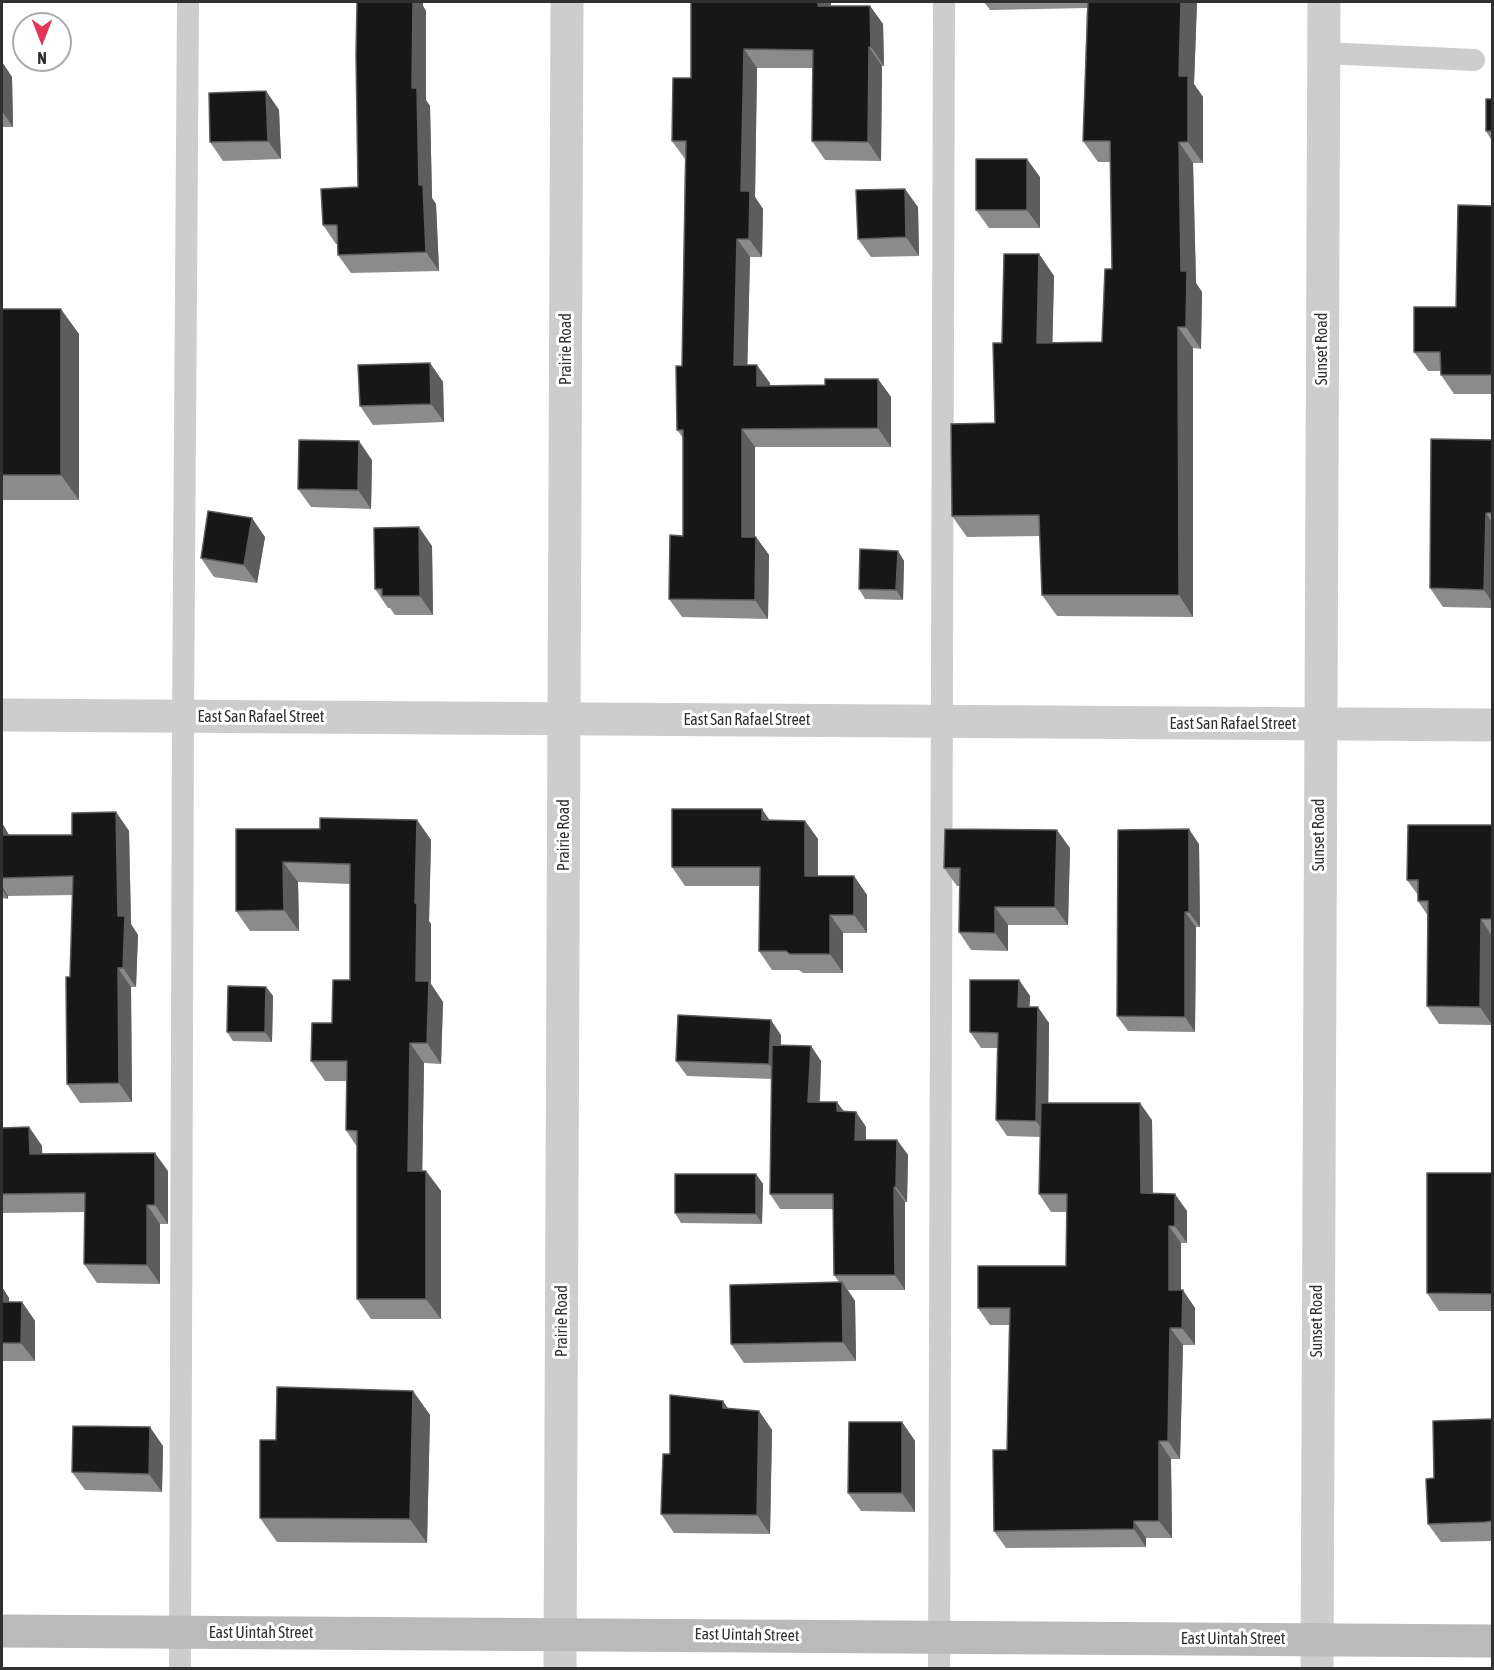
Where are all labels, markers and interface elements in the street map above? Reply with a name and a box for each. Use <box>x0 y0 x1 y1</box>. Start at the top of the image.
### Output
north arrow <box>12 12 72 72</box>
text: N <box>37 49 47 67</box>
street label: Prairie Road <box>556 313 576 385</box>
street label: Sunset Road <box>1312 313 1332 385</box>
street label: East San Rafael Street <box>198 707 324 727</box>
street label: East San Rafael Street <box>684 710 810 730</box>
street label: East San Rafael Street <box>1170 714 1296 734</box>
street label: Prairie Road <box>554 799 574 871</box>
street label: Sunset Road <box>1309 799 1329 871</box>
street label: Prairie Road <box>552 1285 572 1357</box>
street label: Sunset Road <box>1307 1285 1327 1357</box>
street label: East Uintah Street <box>209 1623 313 1643</box>
street label: East Uintah Street <box>694 1624 800 1646</box>
street label: East Uintah Street <box>1181 1629 1285 1649</box>

